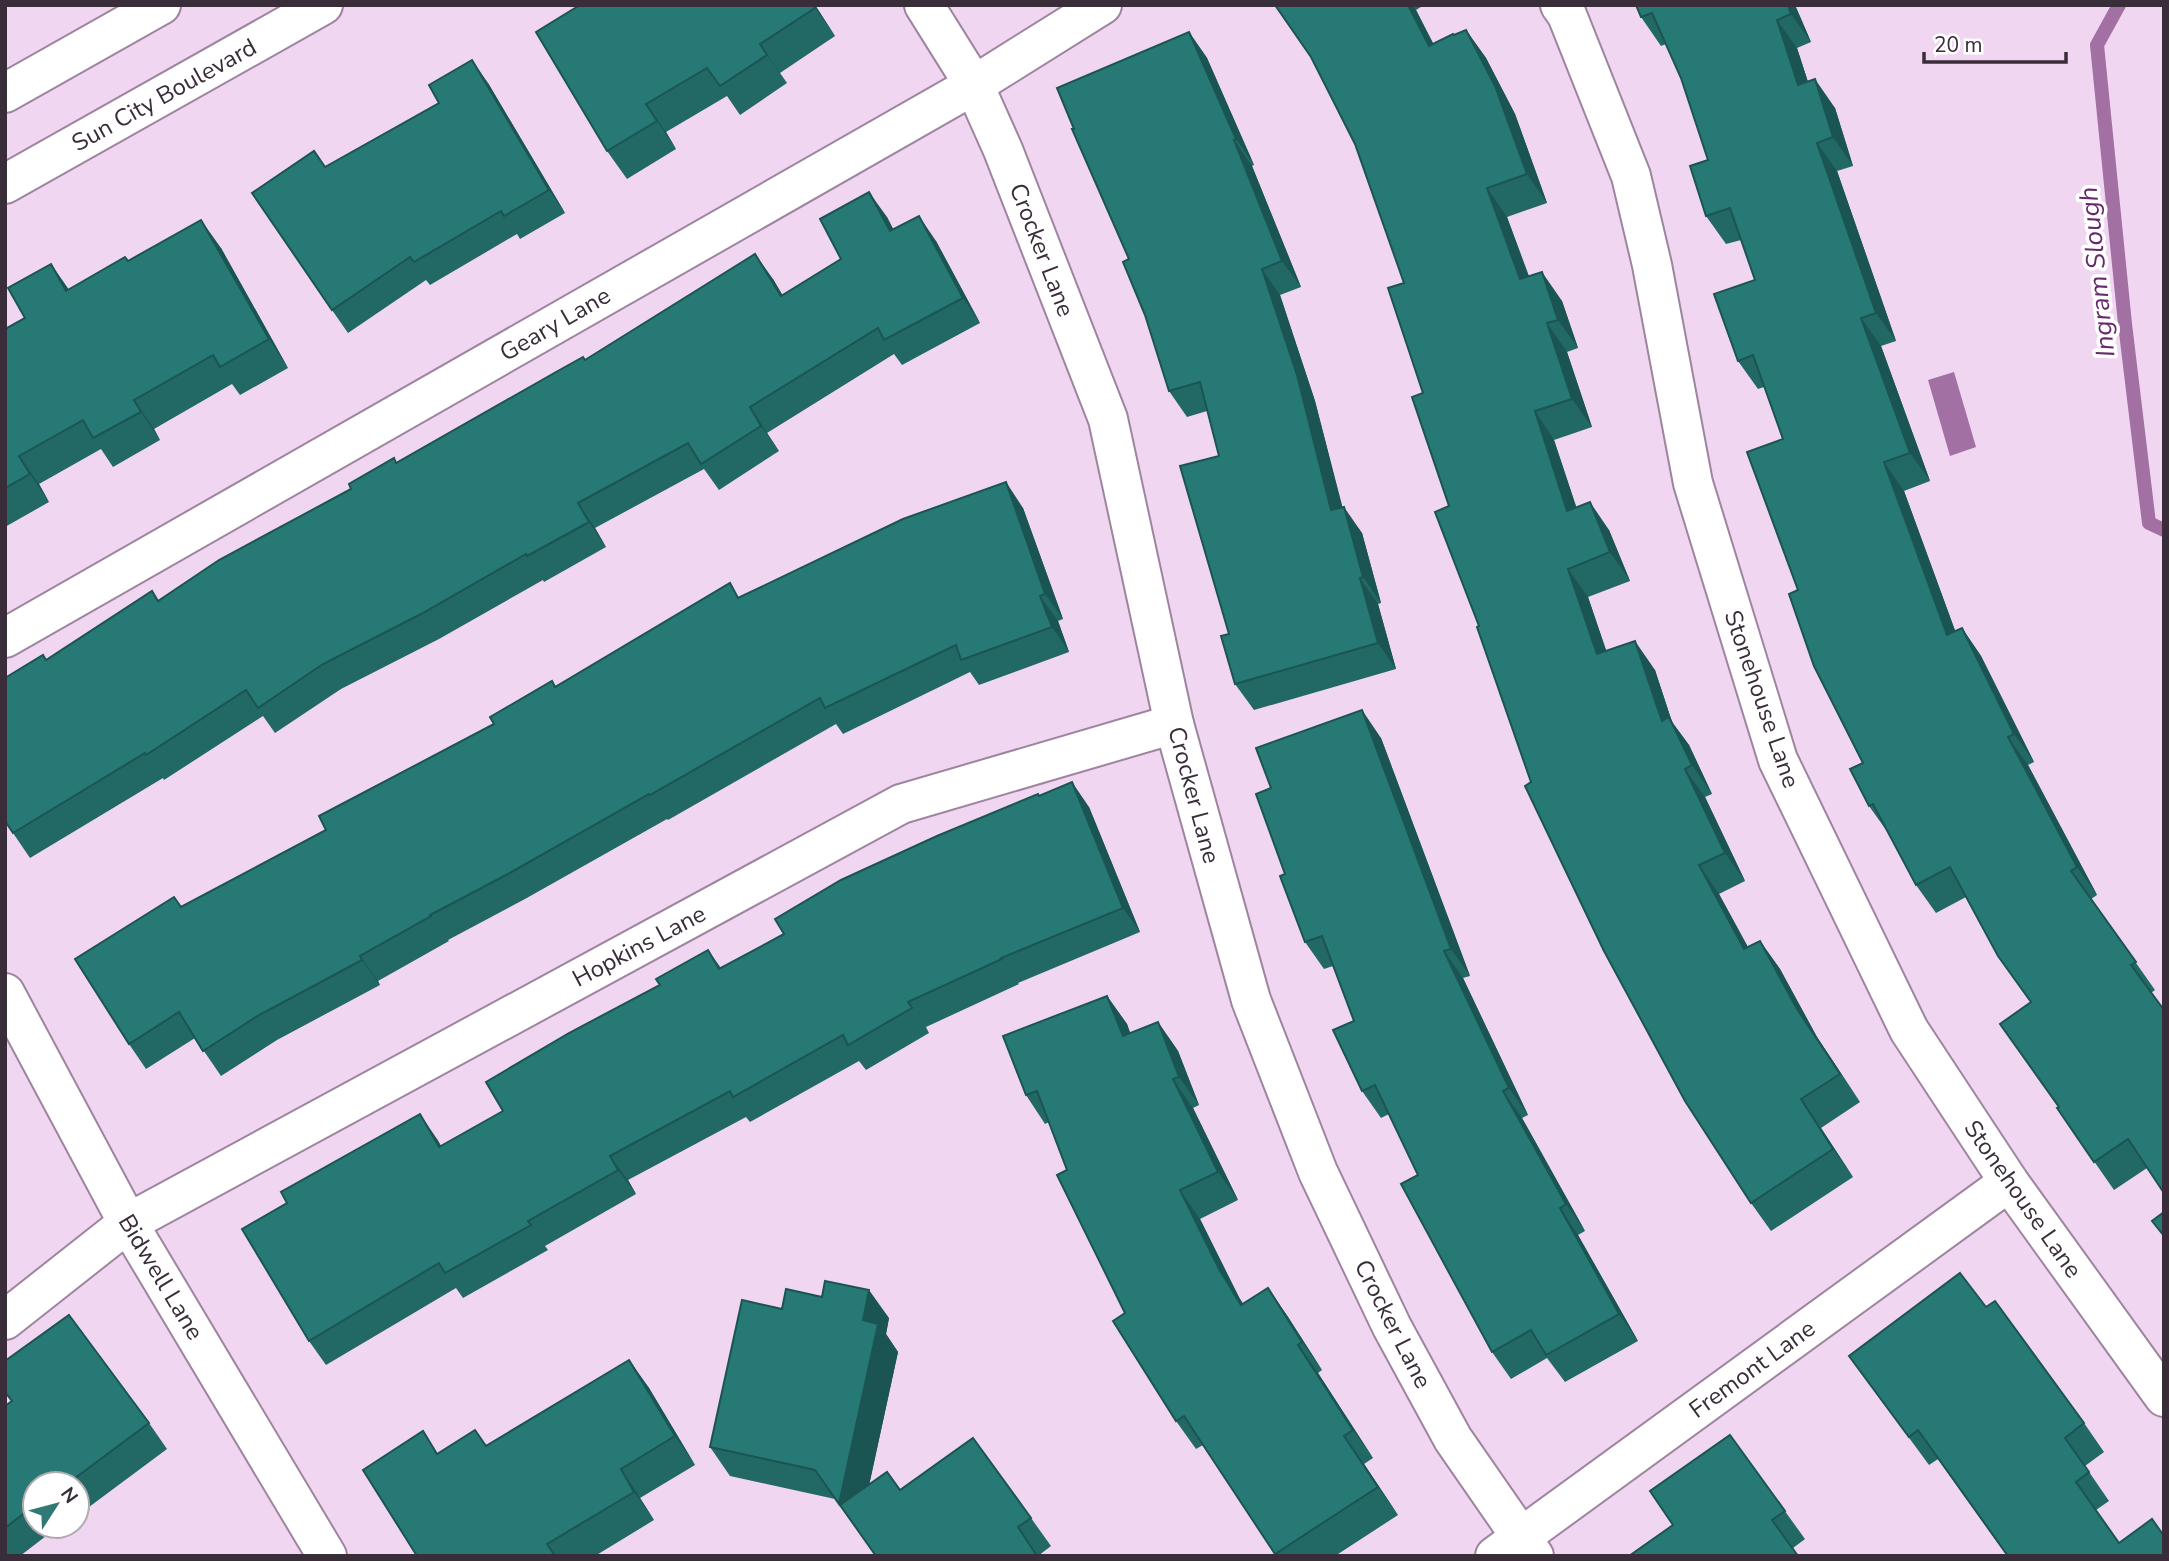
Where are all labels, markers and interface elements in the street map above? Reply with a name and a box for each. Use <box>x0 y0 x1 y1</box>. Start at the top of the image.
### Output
scale bar <box>1924 21 2066 65</box>
street label: Sun City Boulevard <box>66 31 262 159</box>
text: 20 m <box>1934 31 1983 59</box>
street label: Crocker Lane <box>1002 179 1082 321</box>
water label: Ingram Slough <box>2071 185 2123 359</box>
street label: Geary Lane <box>494 279 616 369</box>
street label: Stonehouse Lane <box>1717 606 1807 792</box>
street label: Crocker Lane <box>1160 723 1228 867</box>
street label: Hopkins Lane <box>567 897 711 995</box>
street label: Stonehouse Lane <box>1957 1114 2089 1284</box>
street label: Bidwell Lane <box>111 1208 211 1346</box>
street label: Crocker Lane <box>1347 1254 1439 1394</box>
street label: Fremont Lane <box>1683 1312 1821 1426</box>
north arrow <box>21 1470 91 1540</box>
text: N <box>54 1482 84 1509</box>

